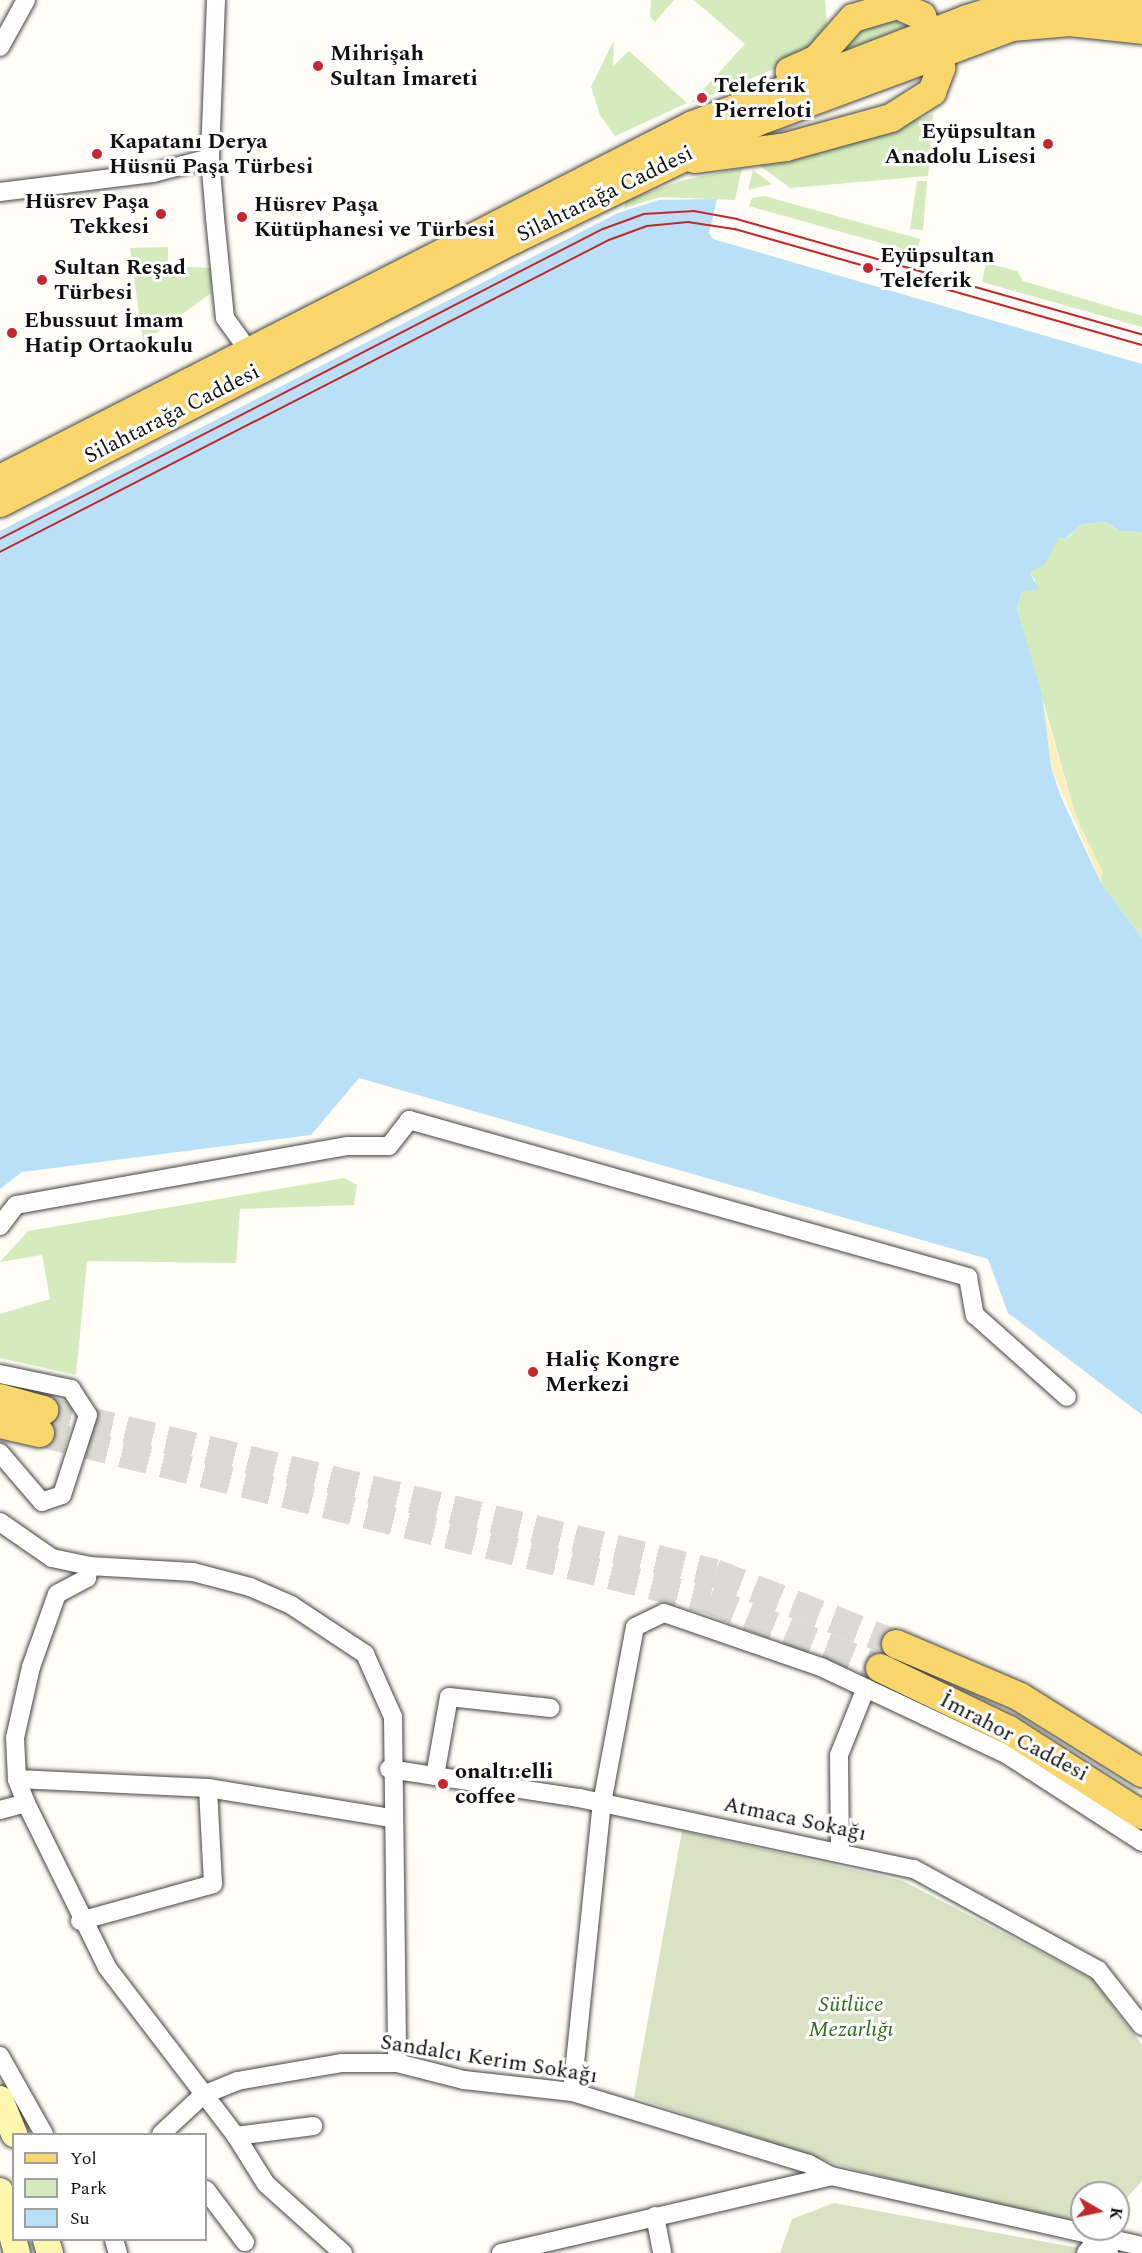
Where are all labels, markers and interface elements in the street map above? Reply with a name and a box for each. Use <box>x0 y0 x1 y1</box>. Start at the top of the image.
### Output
place label: Mihrişah Sultan İmareti <box>330 40 478 92</box>
marker: Mihrişah Sultan İmareti <box>311 59 325 73</box>
place label: Teleferik Pierreloti <box>714 72 812 124</box>
marker: Teleferik Pierreloti <box>695 91 709 105</box>
place label: Eyüpsultan Anadolu Lisesi <box>885 118 1036 170</box>
place label: Kapatanı Derya Hüsnü Paşa Türbesi <box>109 128 313 180</box>
marker: Eyüpsultan Anadolu Lisesi <box>1041 137 1055 151</box>
street label: Silahtarağa Caddesi <box>512 140 698 248</box>
marker: Kapatanı Derya Hüsnü Paşa Türbesi <box>90 147 104 161</box>
place label: Hüsrev Paşa Tekkesi <box>25 188 149 240</box>
place label: Hüsrev Paşa Kütüphanesi ve Türbesi <box>254 191 495 242</box>
marker: Hüsrev Paşa Tekkesi <box>154 207 168 221</box>
marker: Hüsrev Paşa Kütüphanesi ve Türbesi <box>235 210 249 224</box>
place label: Eyüpsultan Teleferik <box>880 242 995 294</box>
place label: Sultan Reşad Türbesi <box>54 254 186 306</box>
marker: Eyüpsultan Teleferik <box>861 261 875 275</box>
marker: Sultan Reşad Türbesi <box>35 273 49 287</box>
place label: Ebussuut İmam Hatip Ortaokulu <box>24 307 193 358</box>
marker: Ebussuut İmam Hatip Ortaokulu <box>5 326 19 340</box>
street label: Silahtarağa Caddesi <box>80 358 264 470</box>
place label: Haliç Kongre Merkezi <box>545 1346 680 1398</box>
marker: Haliç Kongre Merkezi <box>526 1365 540 1379</box>
street label: İmrahor Caddesi <box>935 1687 1093 1787</box>
place label: onaltı:elli coffee <box>455 1758 553 1810</box>
marker: onaltı:elli coffee <box>436 1777 450 1791</box>
street label: Atmaca Sokağı <box>721 1791 869 1847</box>
park label: Sütlüce Mezarlığı <box>808 1991 894 2042</box>
street label: Sandalcı Kerim Sokağı <box>378 2029 600 2089</box>
legend <box>12 2133 207 2241</box>
text: Yol <box>70 2145 97 2172</box>
text: Park <box>70 2175 107 2202</box>
north arrow <box>1070 2181 1130 2241</box>
text: Su <box>70 2205 90 2232</box>
text: K <box>1103 2205 1129 2221</box>

